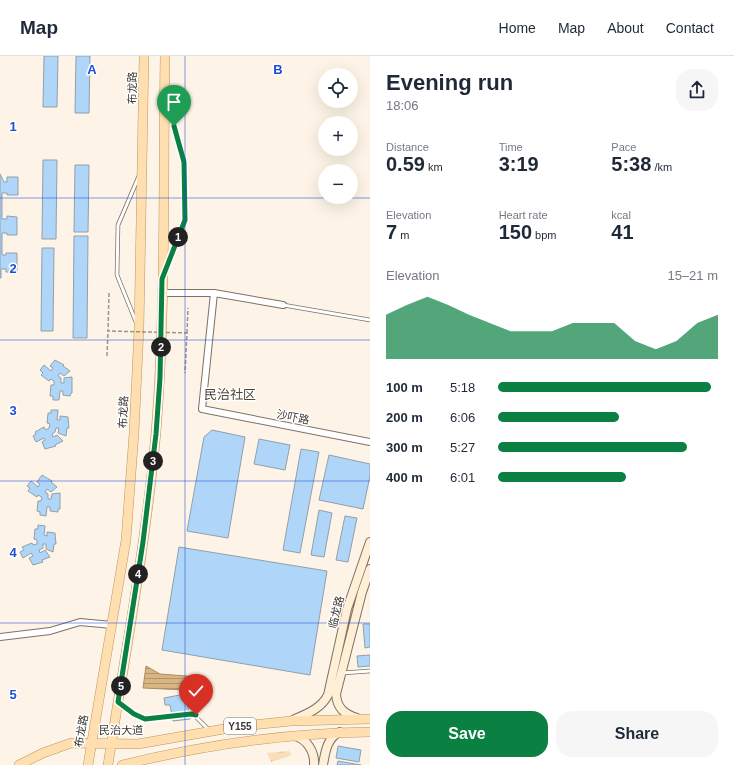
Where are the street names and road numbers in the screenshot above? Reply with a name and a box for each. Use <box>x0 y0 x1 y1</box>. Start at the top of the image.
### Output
street label: 布龙路 <box>126 72 138 105</box>
street label: 布龙路 <box>116 395 130 429</box>
street label: 沙吓路 <box>276 408 310 426</box>
street label: 临龙路 <box>326 595 346 629</box>
street label: 布龙路 <box>72 714 90 748</box>
road number: Y155 <box>224 718 256 734</box>
street label: 民治大道 <box>99 724 143 736</box>

